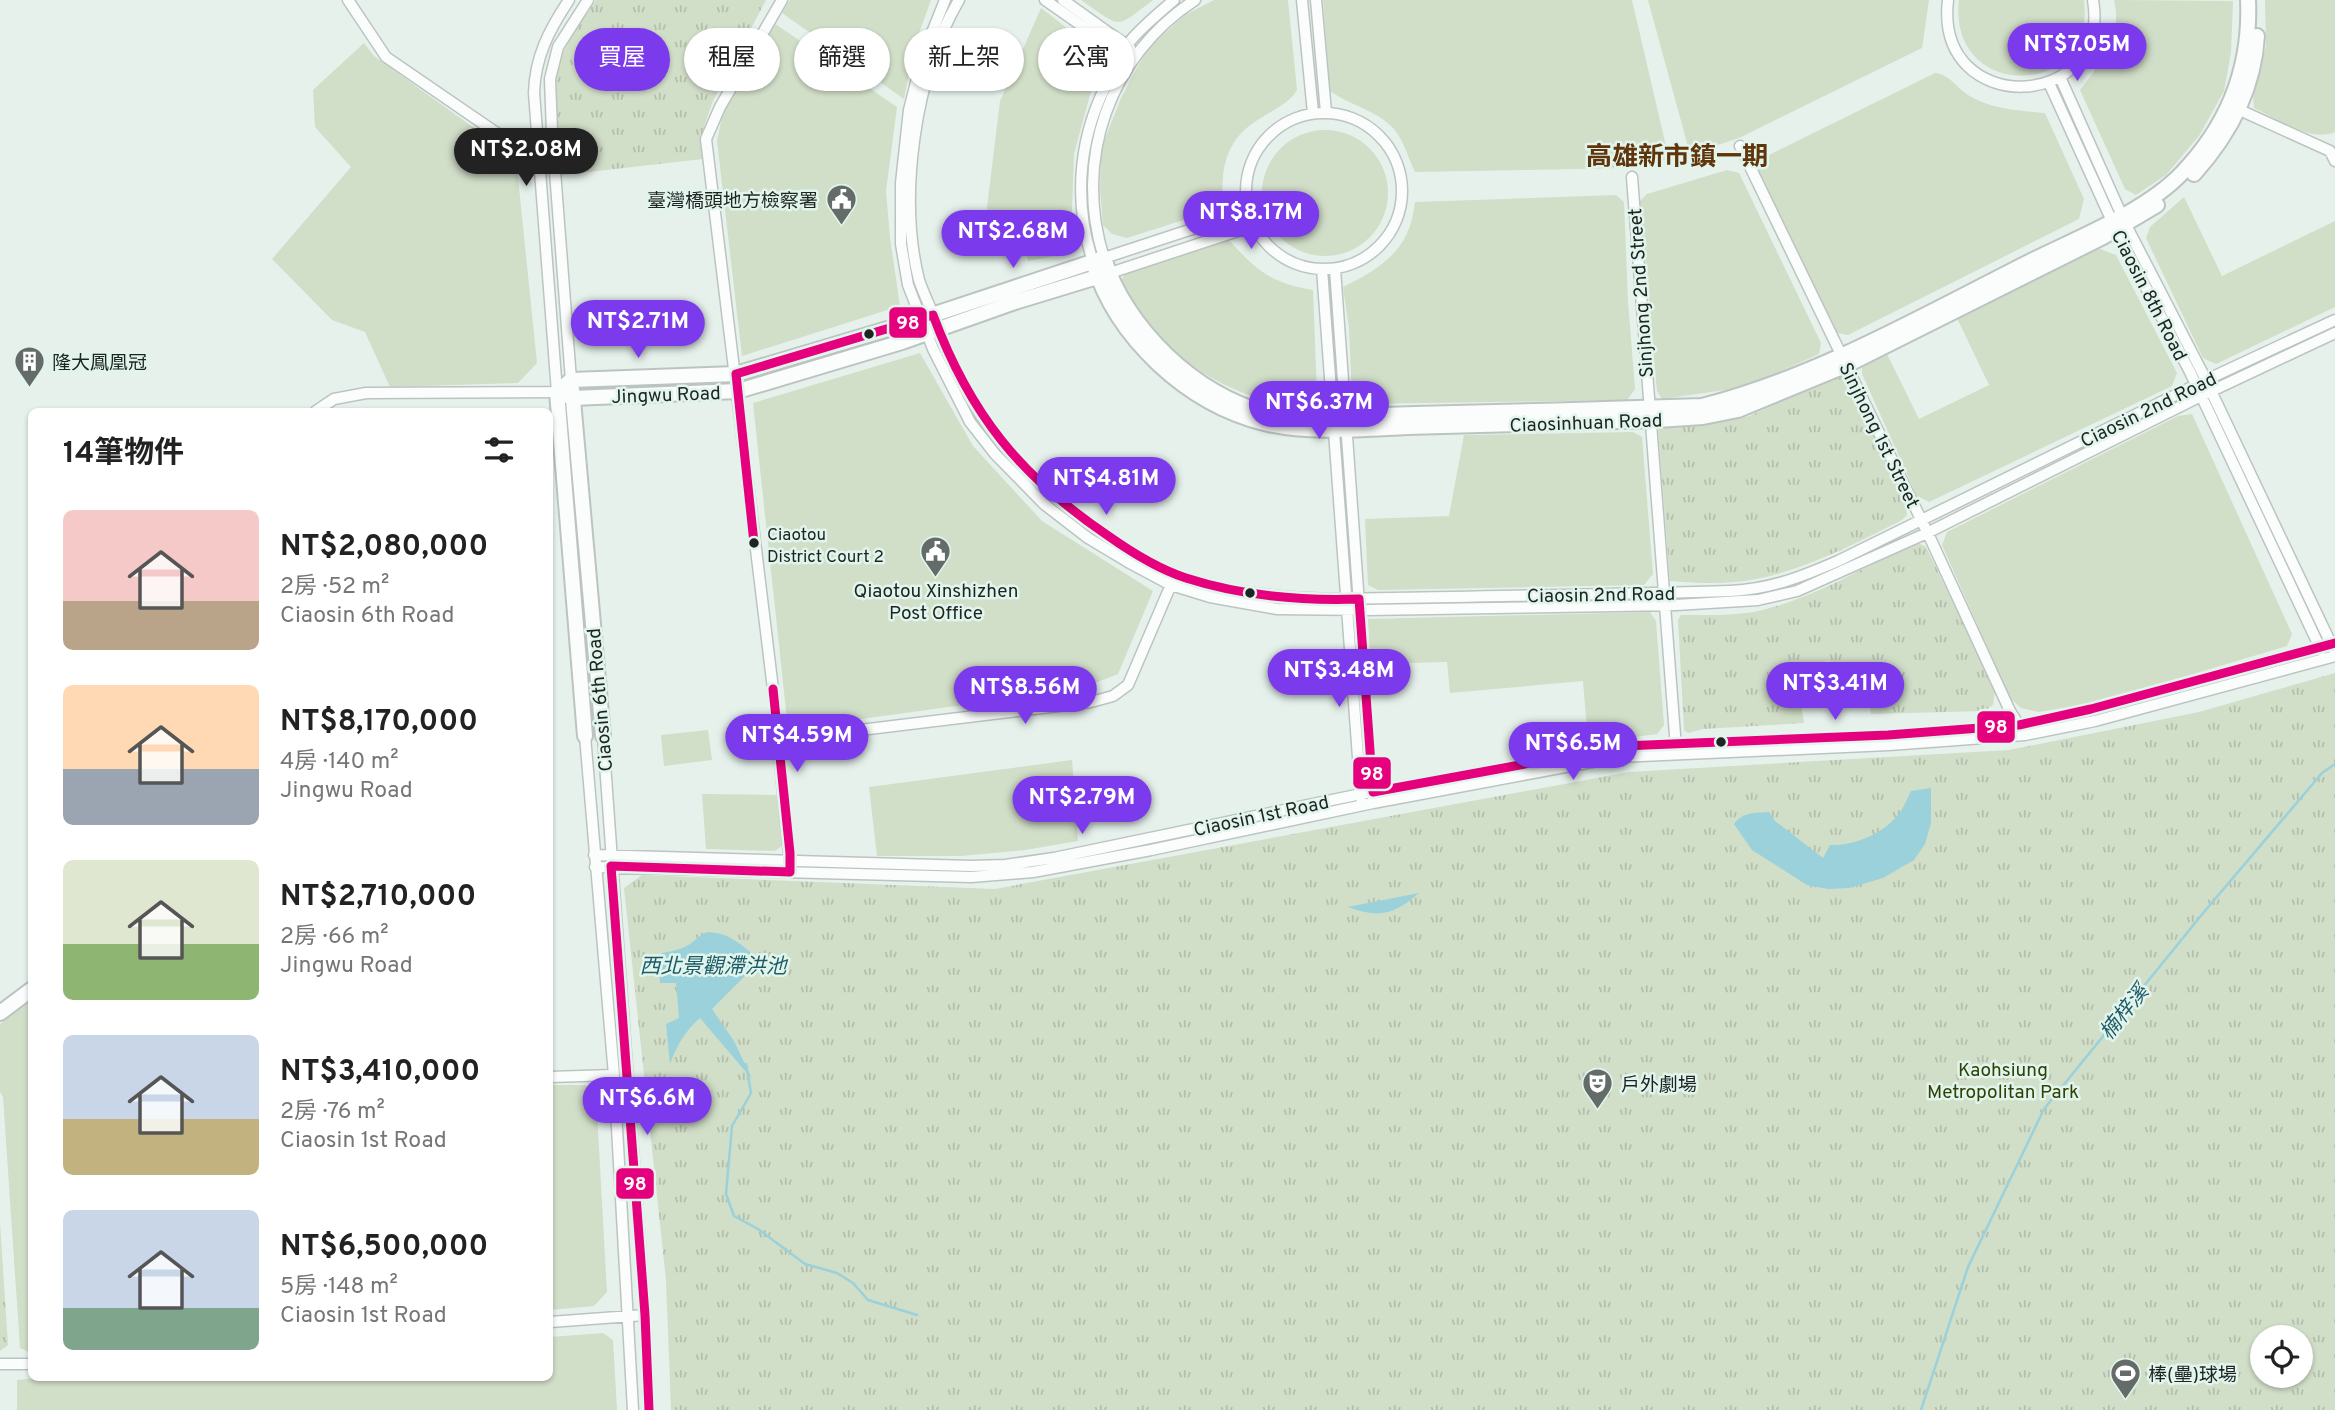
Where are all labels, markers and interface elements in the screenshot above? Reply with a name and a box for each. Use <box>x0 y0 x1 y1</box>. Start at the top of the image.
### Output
pin: NT$7.05M <box>2005 24 2149 83</box>
chip: 買屋 <box>574 28 670 91</box>
chip: 租屋 <box>684 28 780 91</box>
chip: 篩選 <box>794 28 890 91</box>
chip: 新上架 <box>904 28 1024 91</box>
chip: 公寓 <box>1038 28 1134 91</box>
text: NT$7.05M <box>2024 31 2131 60</box>
pin: NT$2.08M <box>454 128 598 188</box>
text: NT$2.08M <box>470 136 582 165</box>
district label: 高雄新市鎮一期 <box>1586 142 1768 175</box>
public building icon: 臺灣橋頭地方檢察署 <box>824 183 858 227</box>
place label: 臺灣橋頭地方檢察署 <box>647 190 818 214</box>
pin: NT$8.17M <box>1179 191 1323 251</box>
text: NT$8.17M <box>1199 199 1303 228</box>
street label: Sinjhong 2nd Street <box>1624 207 1660 378</box>
pin: NT$2.68M <box>941 210 1085 270</box>
text: NT$2.68M <box>958 218 1068 247</box>
street label: Ciaosin 8th Road <box>2105 226 2192 365</box>
pin: NT$2.71M <box>566 300 710 360</box>
line badge: 98 <box>888 306 928 339</box>
text: NT$2.71M <box>587 308 689 337</box>
text: 98 <box>896 312 920 336</box>
unlabelled marker <box>862 327 876 341</box>
building icon: 隆大鳳凰冠 <box>12 345 46 389</box>
place label: 隆大鳳凰冠 <box>52 352 147 376</box>
street label: Sinjhong 1st Street <box>1832 359 1924 513</box>
street label: Ciaosin 2nd Road <box>2077 367 2221 454</box>
street label: Jingwu Road <box>611 382 721 410</box>
pin: NT$6.37M <box>1247 382 1391 441</box>
text: NT$6.37M <box>1265 389 1373 418</box>
street label: Ciaosinhuan Road <box>1509 409 1663 439</box>
icon: filters <box>480 431 518 469</box>
text: 14筆物件 <box>63 436 184 473</box>
pin: NT$4.81M <box>1034 458 1178 517</box>
text: NT$4.81M <box>1053 465 1159 494</box>
place label: Ciaotou District Court 2 <box>767 525 884 569</box>
text: NT$2,080,000 <box>280 529 488 566</box>
public building icon: Qiaotou Xinshizhen Post Office <box>919 534 953 578</box>
marker: Ciaotou District Court 2 <box>747 536 761 550</box>
icon: home <box>119 538 203 622</box>
text: 2房 · 52 m² <box>280 573 389 602</box>
place label: Qiaotou Xinshizhen Post Office <box>854 580 1018 626</box>
street label: Ciaosin 2nd Road <box>1527 583 1675 609</box>
unlabelled marker <box>1243 586 1257 600</box>
text: Ciaosin 6th Road <box>280 602 454 631</box>
street label: Ciaosin 6th Road <box>583 627 619 773</box>
pin: NT$3.48M <box>1267 650 1411 709</box>
text: NT$3.48M <box>1284 657 1394 686</box>
pin: NT$3.41M <box>1763 662 1907 722</box>
pin: NT$8.56M <box>953 666 1097 726</box>
text: NT$3.41M <box>1782 670 1888 699</box>
text: NT$8.56M <box>970 674 1080 703</box>
text: NT$8,170,000 <box>280 704 478 741</box>
line badge: 98 <box>1976 710 2016 744</box>
icon: home <box>119 713 203 797</box>
pin: NT$4.59M <box>725 714 869 774</box>
text: 98 <box>1984 716 2008 740</box>
text: NT$4.59M <box>741 722 853 751</box>
pin: NT$6.5M <box>1508 722 1638 782</box>
text: NT$6.5M <box>1525 730 1621 759</box>
unlabelled marker <box>1714 735 1728 749</box>
text: 4房 · 140 m² <box>280 748 398 777</box>
line badge: 98 <box>1352 756 1392 790</box>
text: 98 <box>1360 763 1384 787</box>
pin: NT$2.79M <box>1010 776 1154 836</box>
text: Jingwu Road <box>280 777 413 806</box>
text: NT$2.79M <box>1029 784 1135 813</box>
street label: Ciaosin 1st Road <box>1192 791 1331 843</box>
text: NT$2,710,000 <box>280 879 476 916</box>
icon: home <box>119 888 203 972</box>
text: 2房 · 66 m² <box>280 923 389 952</box>
text: Jingwu Road <box>280 952 413 981</box>
water label: 西北景觀滯洪池 <box>640 954 788 981</box>
water label: 楠梓溪 <box>2095 978 2157 1046</box>
text: NT$3,410,000 <box>280 1054 480 1091</box>
park label: Kaohsiung Metropolitan Park <box>1927 1059 2079 1105</box>
icon: home <box>119 1063 203 1147</box>
theatre icon: 戶外劇場 <box>1581 1067 1615 1111</box>
place label: 戶外劇場 <box>1621 1074 1697 1098</box>
pin: NT$6.6M <box>582 1078 712 1137</box>
text: NT$6.6M <box>599 1085 695 1114</box>
text: 2房 · 76 m² <box>280 1098 385 1127</box>
text: Ciaosin 1st Road <box>280 1127 447 1156</box>
line badge: 98 <box>615 1167 655 1200</box>
text: 98 <box>623 1173 647 1197</box>
text: NT$6,500,000 <box>280 1229 488 1266</box>
icon: home <box>119 1238 203 1322</box>
text: 5房 · 148 m² <box>280 1273 398 1302</box>
text: Ciaosin 1st Road <box>280 1302 447 1331</box>
map controls <box>2250 1325 2313 1388</box>
button: locate <box>2250 1325 2313 1388</box>
sports icon: 棒(壘)球場 <box>2108 1357 2142 1401</box>
place label: 棒(壘)球場 <box>2148 1364 2237 1388</box>

